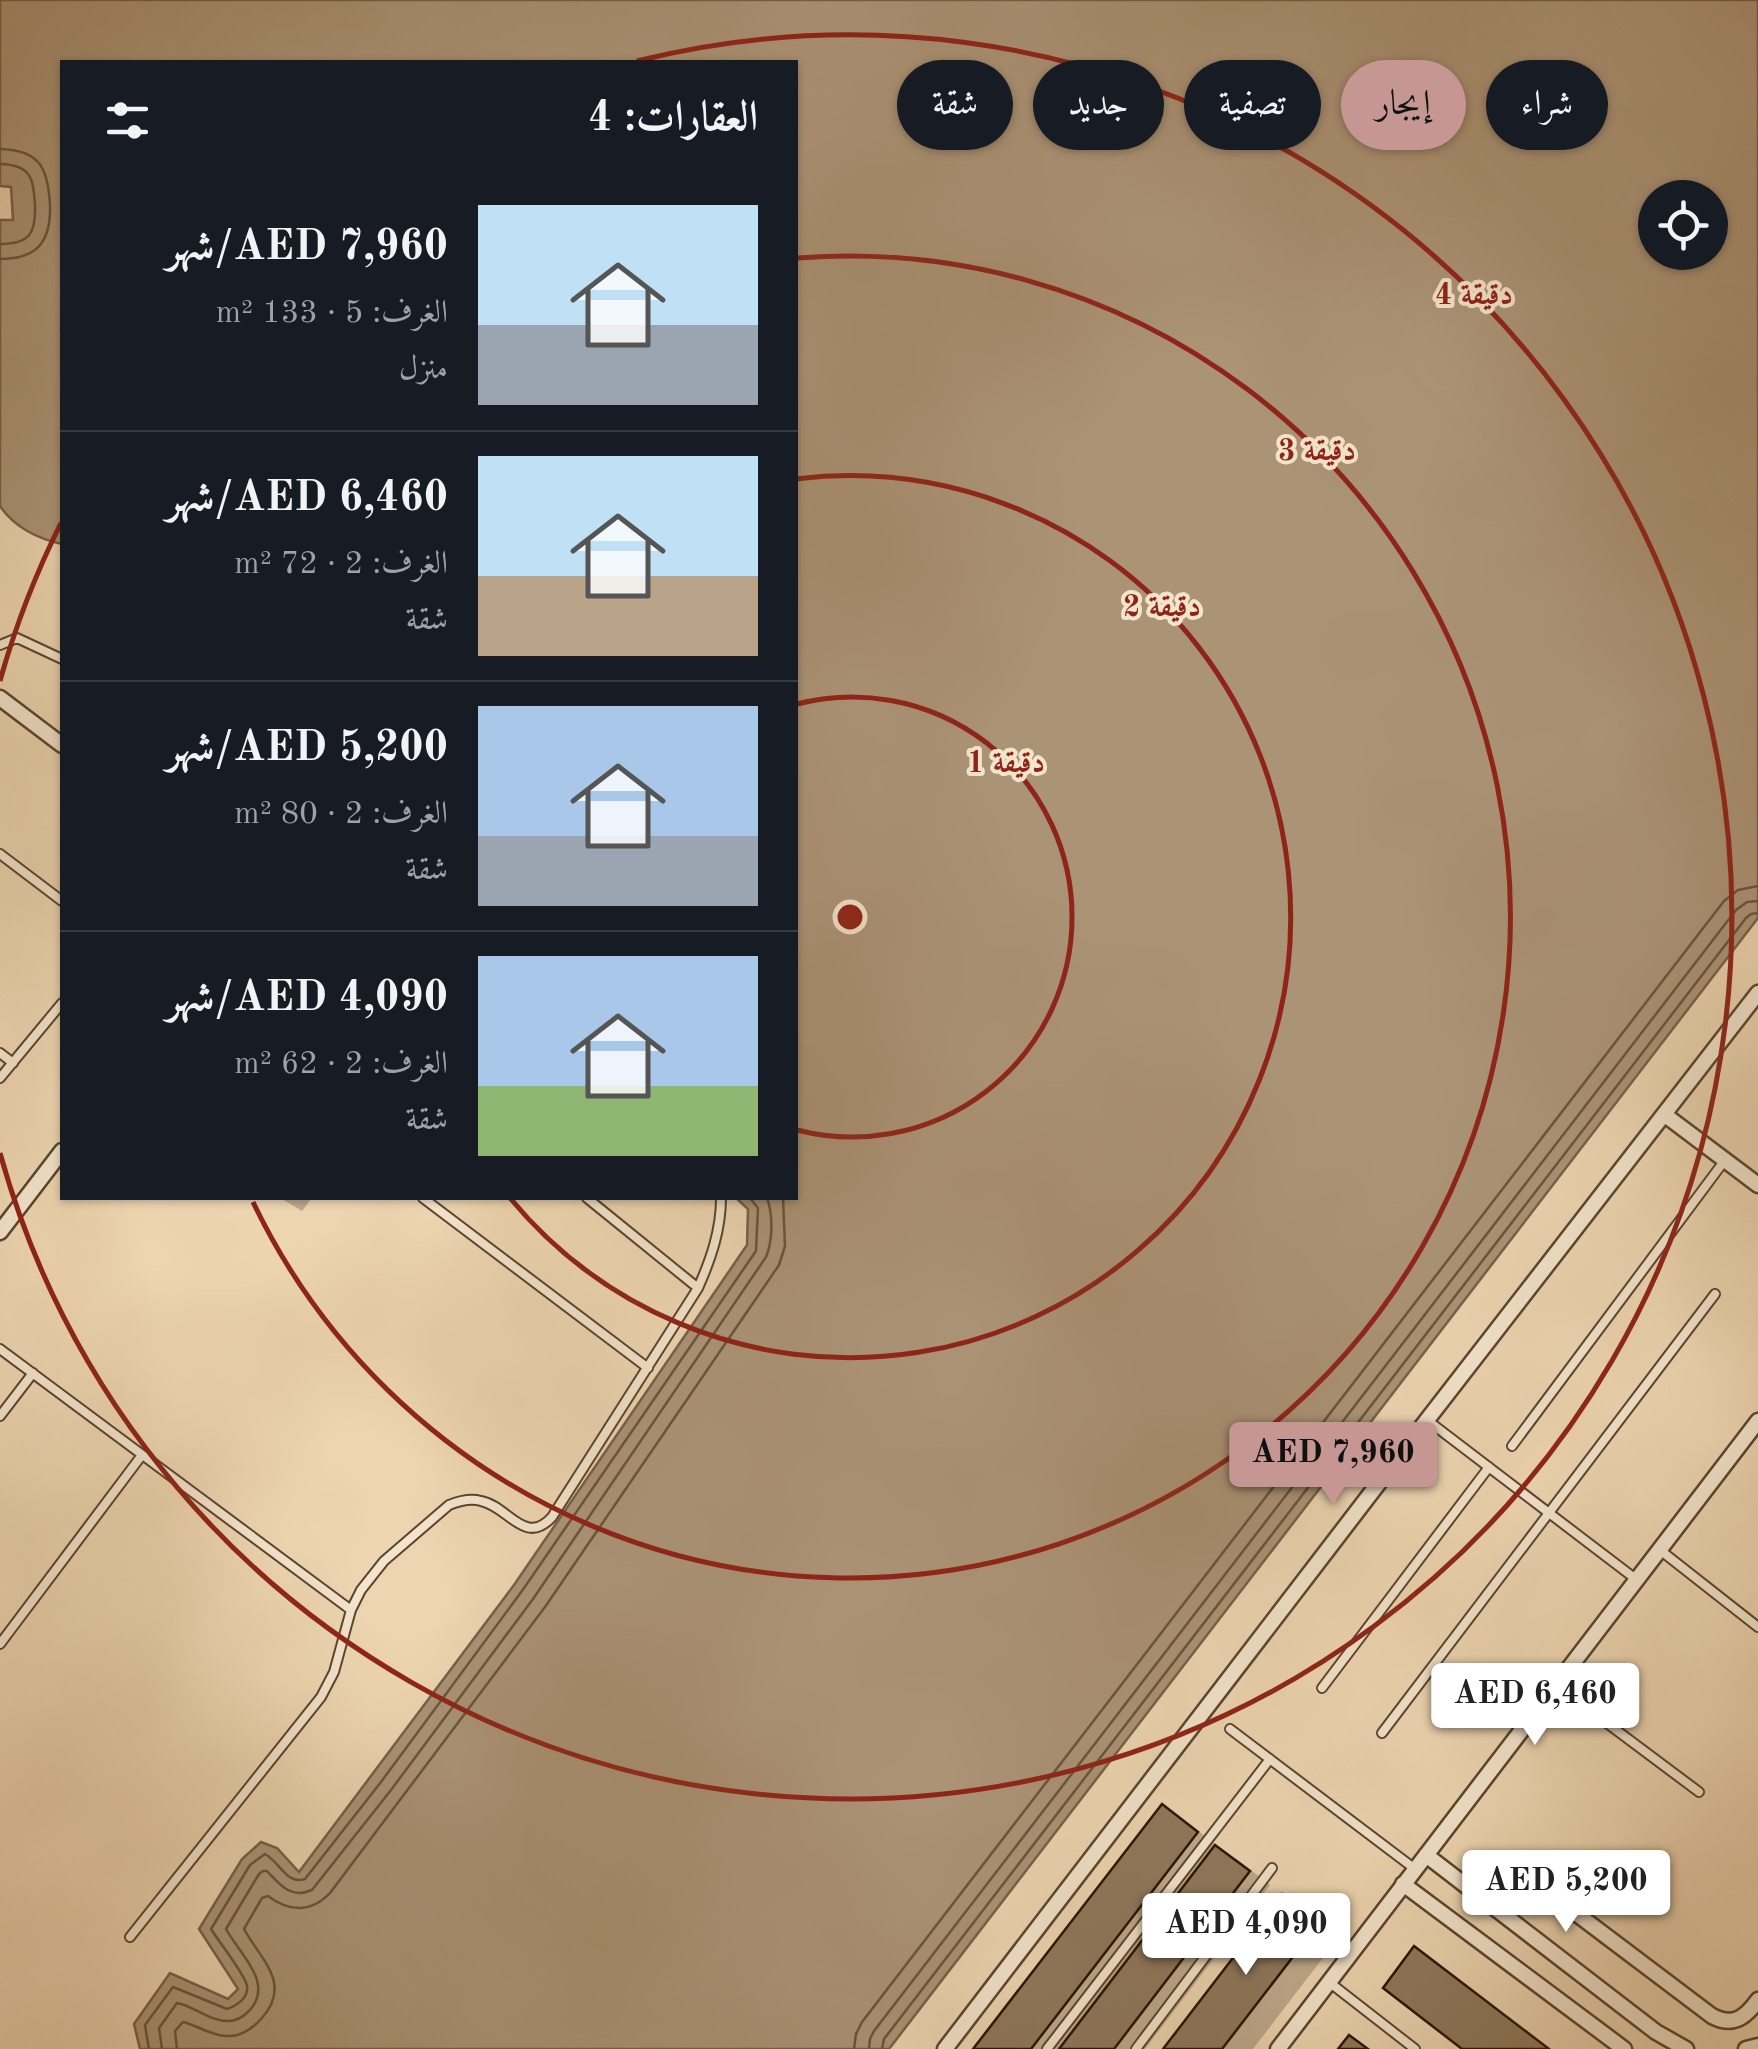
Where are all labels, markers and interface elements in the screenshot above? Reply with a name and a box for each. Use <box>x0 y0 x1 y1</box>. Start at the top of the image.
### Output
chip: شقة <box>897 60 1013 150</box>
chip: جديد <box>1033 60 1164 150</box>
chip: تصفية <box>1184 60 1321 150</box>
chip: إيجار <box>1341 60 1466 150</box>
chip: شراء <box>1486 60 1608 150</box>
icon: filters <box>100 93 155 148</box>
text: العقارات: 4 <box>588 98 758 140</box>
map controls <box>1638 180 1728 270</box>
button: locate <box>1638 180 1728 270</box>
text: AED 7,960/شهر <box>166 227 448 269</box>
icon: home <box>558 245 678 365</box>
text: 4 دقيقة <box>1435 281 1513 311</box>
text: الغرف: 5 · 133 m² <box>216 298 448 330</box>
text: منزل <box>399 354 448 386</box>
text: 3 دقيقة <box>1278 437 1356 467</box>
text: AED 6,460/شهر <box>166 478 448 520</box>
icon: home <box>558 496 678 616</box>
text: الغرف: 2 · 72 m² <box>234 549 448 581</box>
text: 2 دقيقة <box>1123 593 1201 623</box>
text: شقة <box>406 605 448 637</box>
text: AED 5,200/شهر <box>166 728 448 770</box>
icon: home <box>558 746 678 866</box>
text: 1 دقيقة <box>967 749 1045 779</box>
text: الغرف: 2 · 80 m² <box>234 799 448 831</box>
text: شقة <box>406 855 448 887</box>
centre of rings <box>832 899 868 935</box>
text: AED 4,090/شهر <box>166 978 448 1020</box>
icon: home <box>558 996 678 1116</box>
text: الغرف: 2 · 62 m² <box>234 1049 448 1081</box>
text: شقة <box>406 1105 448 1137</box>
pin: AED 7,960 <box>1219 1422 1447 1507</box>
text: AED 7,960 <box>1251 1438 1415 1470</box>
pin: AED 6,460 <box>1421 1663 1649 1748</box>
text: AED 6,460 <box>1453 1679 1617 1711</box>
pin: AED 5,200 <box>1452 1850 1680 1935</box>
text: AED 5,200 <box>1484 1866 1648 1898</box>
pin: AED 4,090 <box>1132 1893 1360 1978</box>
text: AED 4,090 <box>1164 1909 1328 1941</box>

